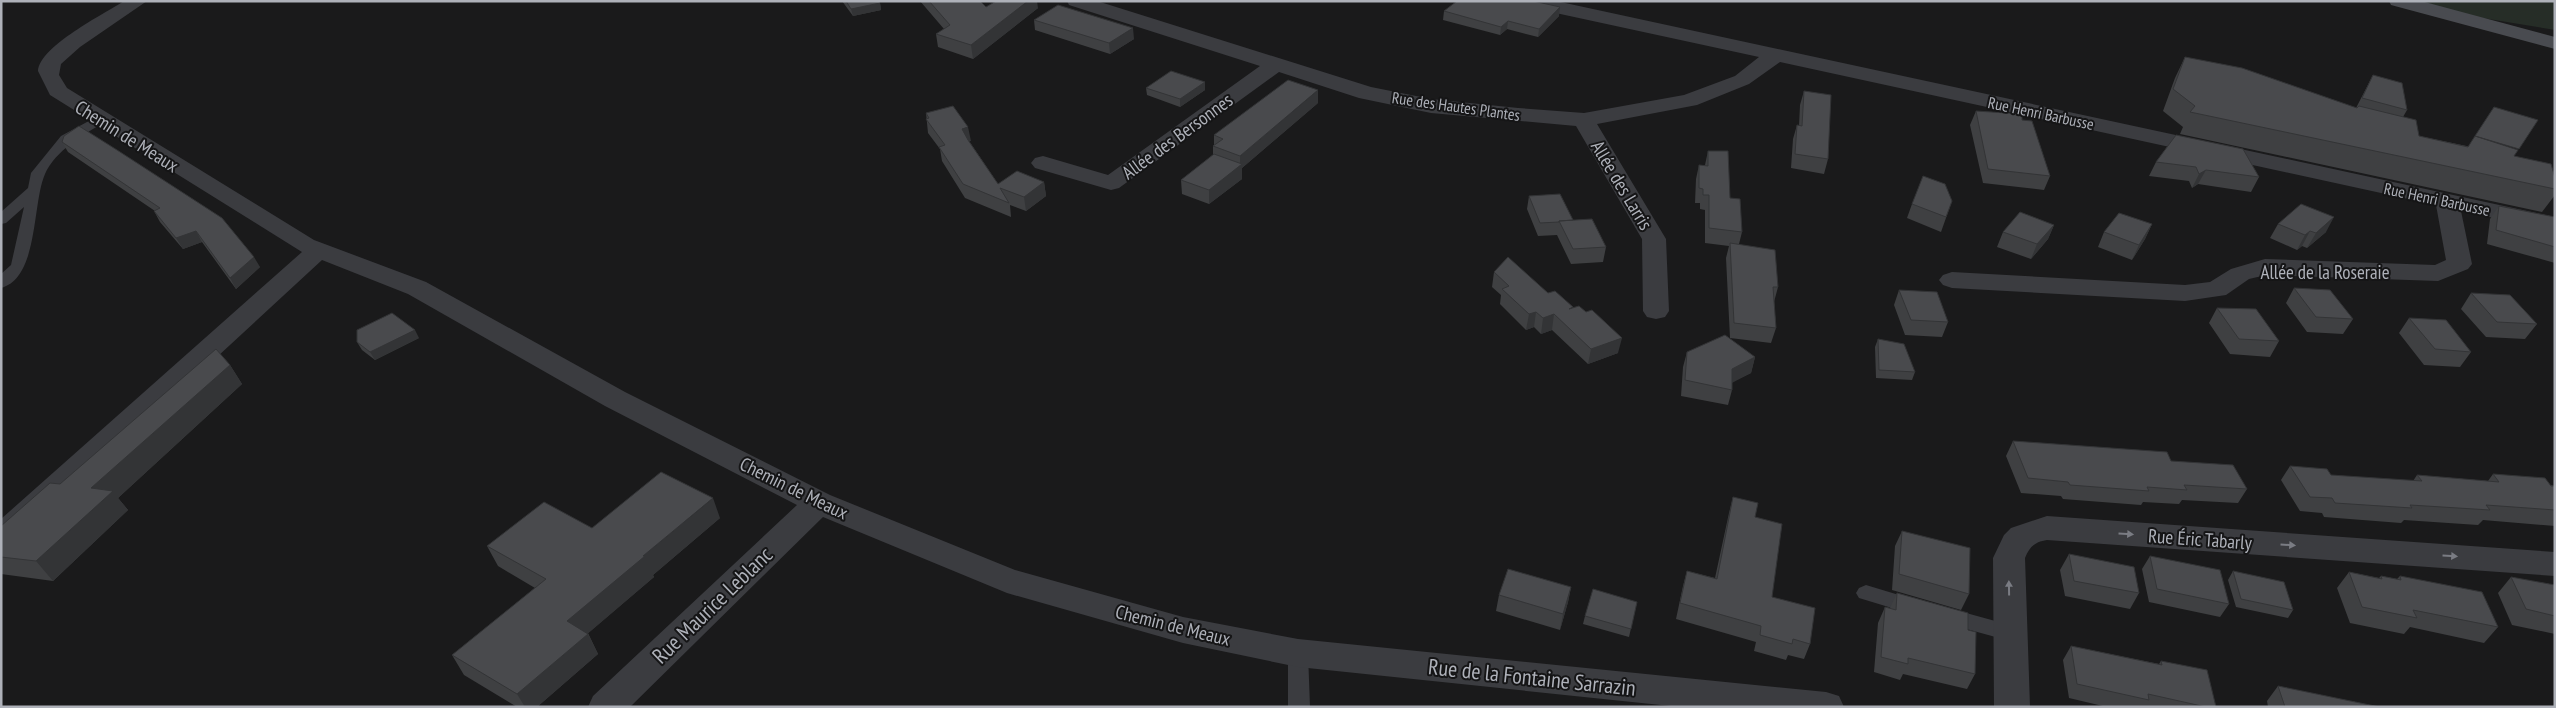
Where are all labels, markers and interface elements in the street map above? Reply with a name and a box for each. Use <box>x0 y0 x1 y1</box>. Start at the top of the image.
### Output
street label: Rue des Hautes Plantes <box>1391 87 1521 125</box>
street label: Allée des Bersonnes <box>1117 88 1237 184</box>
street label: Rue Henri Barbusse <box>1986 92 2096 134</box>
street label: Chemin de Meaux <box>71 95 183 177</box>
street label: Allée des Larris <box>1586 136 1658 234</box>
street label: Rue Henri Barbusse <box>2382 178 2492 220</box>
street label: Allée de la Roseraie <box>2260 260 2390 284</box>
street label: Chemin de Meaux <box>736 451 852 525</box>
street label: Rue Éric Tabarly <box>2147 523 2253 555</box>
one-way arrow <box>2118 530 2134 538</box>
street label: Rue Maurice Leblanc <box>646 540 778 669</box>
one-way arrow <box>2280 541 2296 549</box>
one-way arrow <box>2442 553 2458 561</box>
one-way arrow <box>2005 580 2013 596</box>
street label: Chemin de Meaux <box>1113 599 1233 651</box>
street label: Rue de la Fontaine Sarrazin <box>1427 652 1637 702</box>

